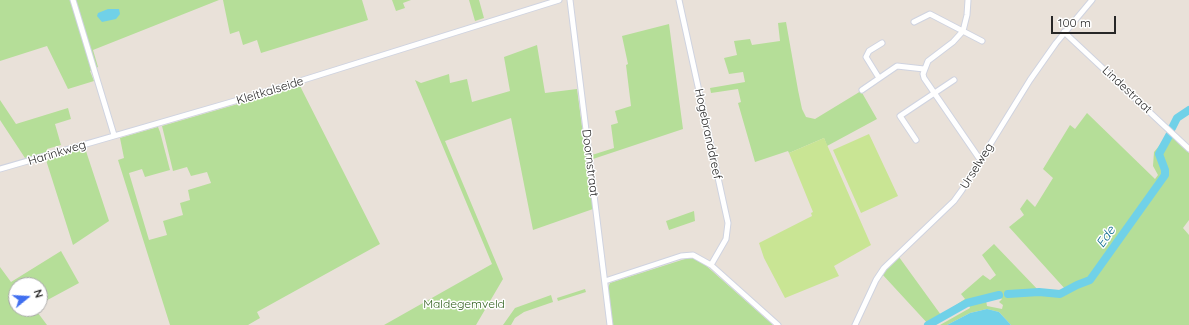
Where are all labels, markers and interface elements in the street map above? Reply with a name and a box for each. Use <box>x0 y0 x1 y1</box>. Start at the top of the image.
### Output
scale bar <box>1053 8 1118 34</box>
text: 100 m <box>1058 15 1091 30</box>
street label: Lindestraat <box>1099 63 1155 117</box>
street label: Kleitkalseide <box>235 74 305 108</box>
street label: Hogebranddreef <box>691 87 725 181</box>
street label: Doornstraat <box>579 129 601 197</box>
street label: Harinkweg <box>26 137 88 169</box>
street label: Urselweg <box>957 140 997 192</box>
water label: Ede <box>1093 223 1119 251</box>
north arrow <box>8 277 48 317</box>
text: N <box>31 288 46 300</box>
park label: Maldegemveld <box>423 297 505 311</box>

